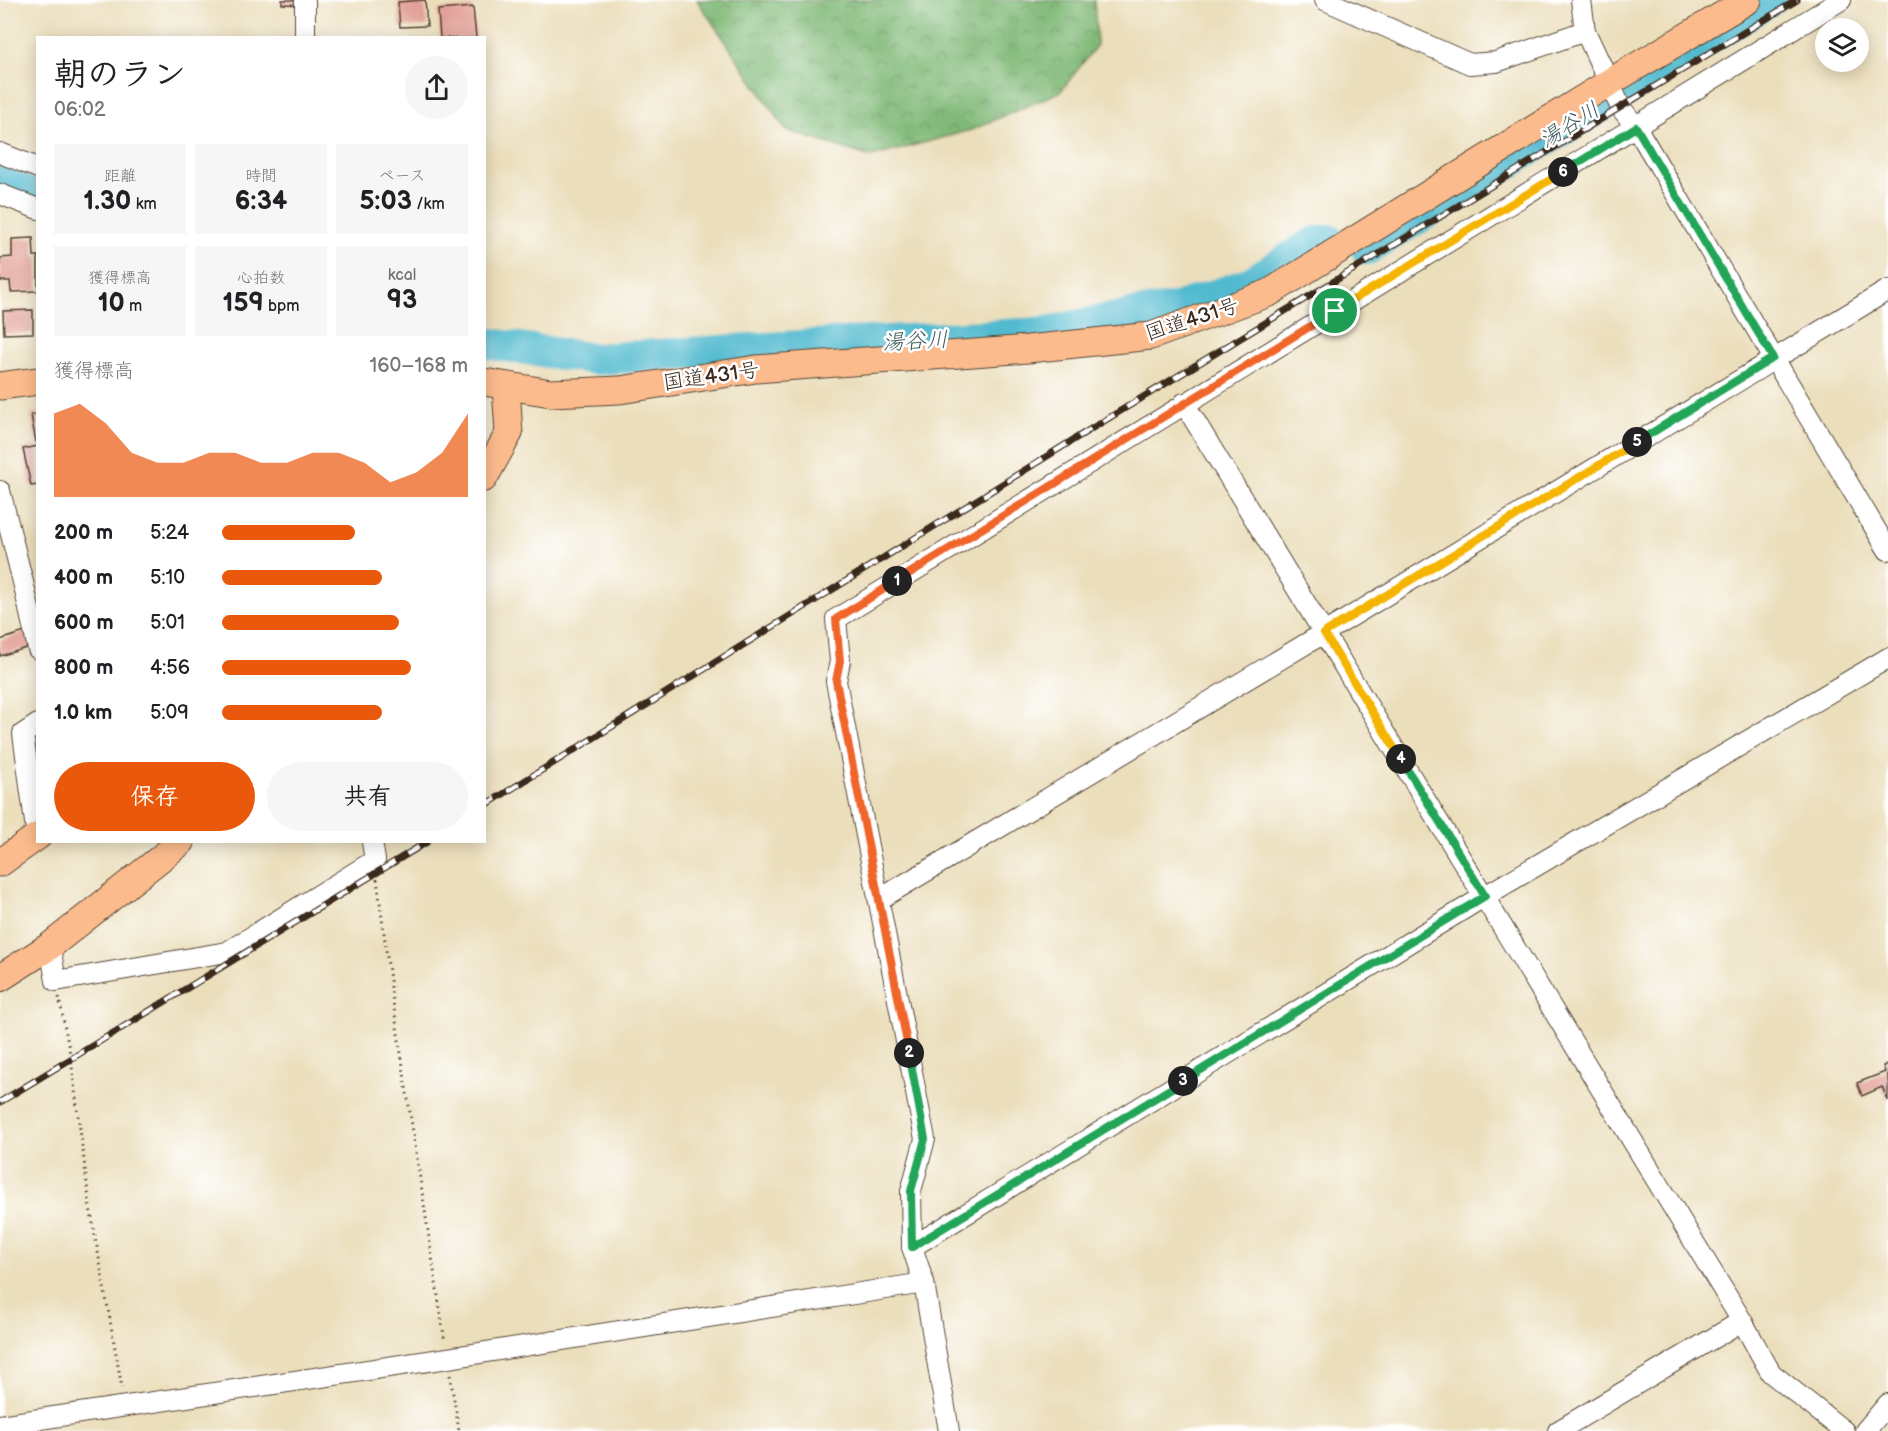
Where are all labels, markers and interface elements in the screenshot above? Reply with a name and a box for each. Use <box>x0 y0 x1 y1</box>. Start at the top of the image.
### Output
map controls <box>1815 18 1869 72</box>
button: layers <box>1815 18 1869 72</box>
text: 朝のラン <box>54 55 186 95</box>
button: share <box>405 56 468 119</box>
water label: 湯谷川 <box>1535 96 1605 154</box>
text: 06:02 <box>54 98 106 122</box>
pin: 6 <box>1548 157 1578 187</box>
text: 6 <box>1558 162 1568 181</box>
text: 距離 <box>104 167 136 186</box>
text: 時間 <box>245 167 277 186</box>
text: ペース <box>378 167 426 186</box>
text: 1.30 <box>83 186 131 217</box>
text: 6:34 <box>235 186 287 217</box>
text: 5:03 <box>359 186 412 217</box>
text: km <box>131 195 157 214</box>
text: /km <box>412 195 445 214</box>
text: kcal <box>388 266 416 285</box>
text: 獲得標高 <box>88 269 152 288</box>
text: 心拍数 <box>237 269 285 288</box>
text: 93 <box>387 285 417 316</box>
pin <box>1309 285 1360 336</box>
text: 10 <box>98 288 125 319</box>
text: 159 <box>222 288 264 319</box>
street label: 国道431号 <box>1142 293 1242 346</box>
icon: arrive <box>1318 294 1351 327</box>
text: m <box>125 297 142 316</box>
text: bpm <box>264 297 300 316</box>
water label: 湯谷川 <box>881 326 949 357</box>
text: 160–168 m <box>370 354 468 378</box>
street label: 国道431号 <box>661 357 761 396</box>
text: 獲得標高 <box>54 359 134 383</box>
pin: 5 <box>1622 427 1652 457</box>
text: 5 <box>1632 432 1642 451</box>
text: 200 m <box>54 521 113 545</box>
text: 5:24 <box>150 521 189 545</box>
text: 400 m <box>54 566 113 590</box>
text: 5:10 <box>150 566 185 590</box>
pin: 1 <box>882 566 912 596</box>
text: 1 <box>894 571 900 590</box>
text: 600 m <box>54 611 114 635</box>
text: 5:01 <box>150 611 185 635</box>
text: 800 m <box>54 656 113 680</box>
text: 4:56 <box>150 656 190 680</box>
text: 1.0 km <box>54 701 112 725</box>
text: 5:09 <box>150 701 189 725</box>
pin: 4 <box>1386 744 1416 774</box>
text: 4 <box>1396 749 1406 768</box>
button: 保存 <box>54 762 255 831</box>
button: 共有 <box>267 762 468 831</box>
pin: 2 <box>894 1038 924 1068</box>
text: 2 <box>904 1043 914 1062</box>
pin: 3 <box>1168 1066 1198 1096</box>
text: 3 <box>1178 1071 1188 1090</box>

